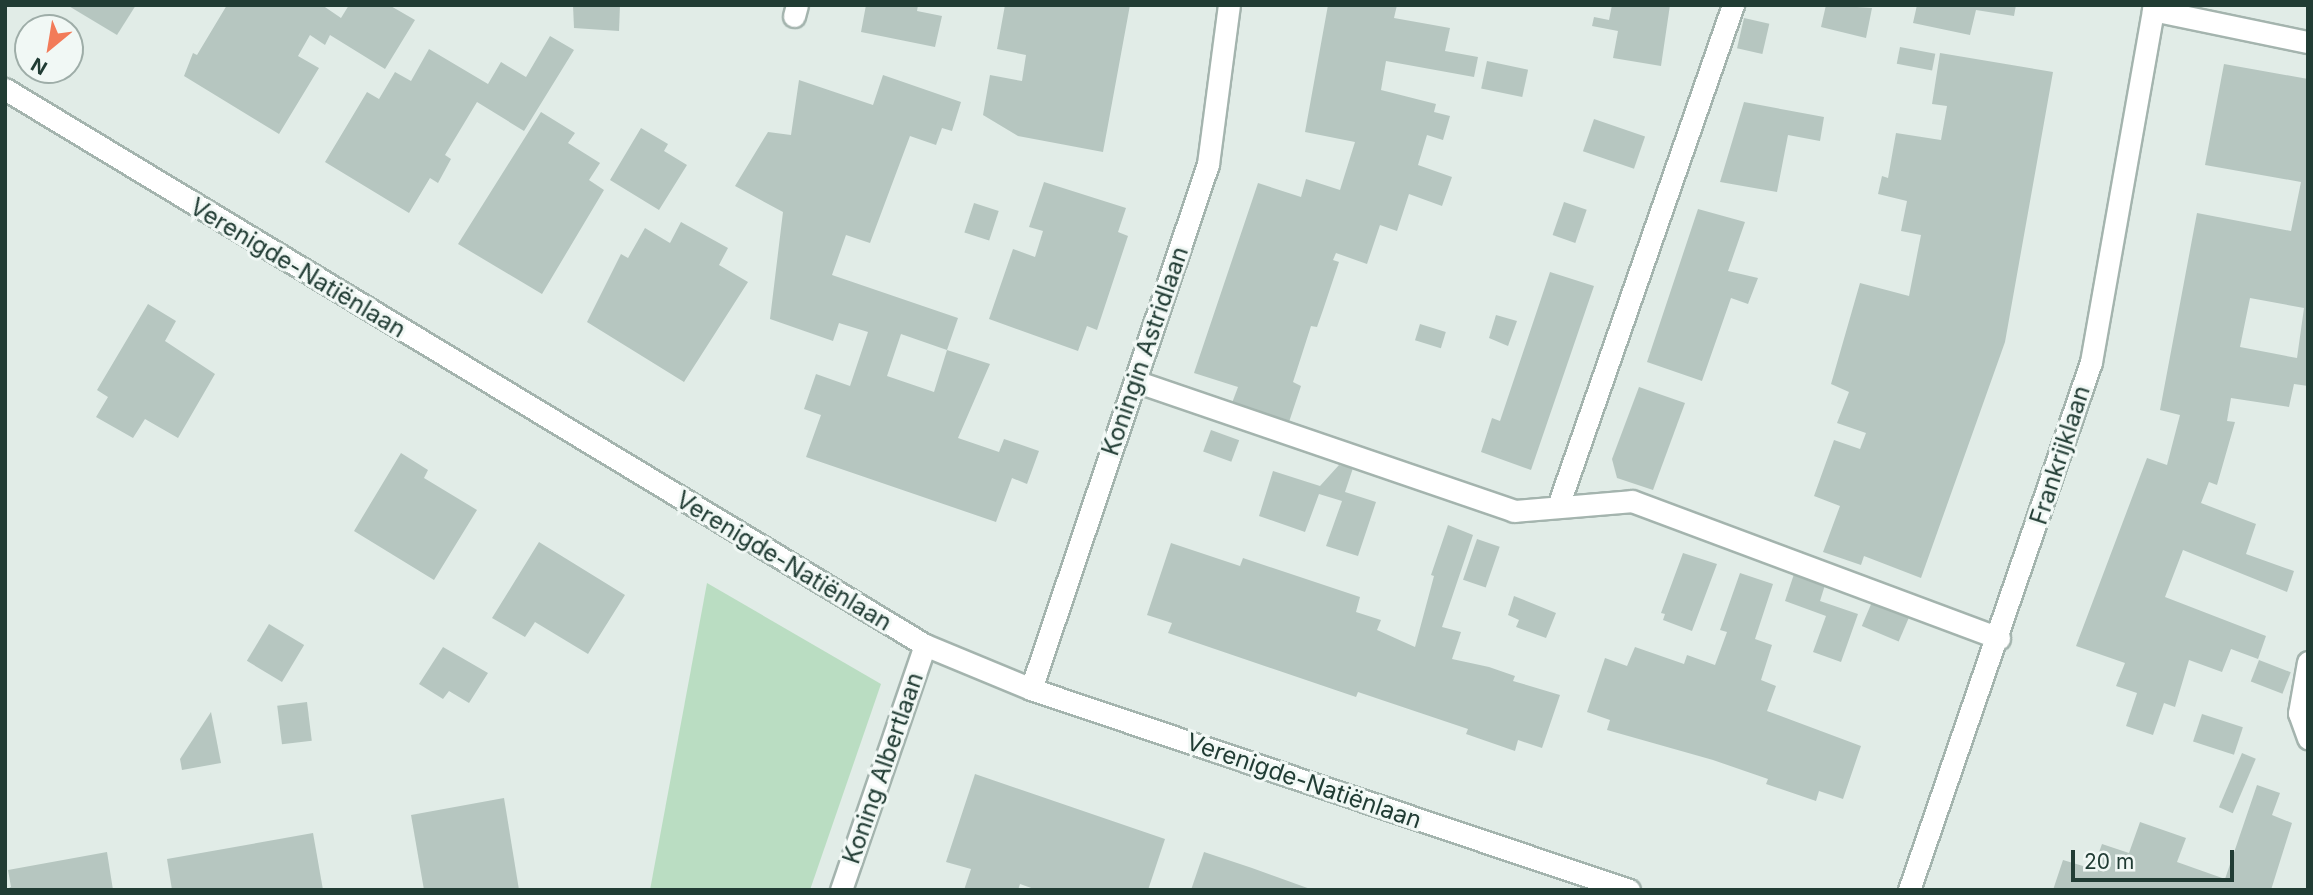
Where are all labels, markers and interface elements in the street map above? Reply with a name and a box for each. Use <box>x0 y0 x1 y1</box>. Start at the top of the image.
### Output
north arrow <box>14 14 84 84</box>
text: N <box>27 52 51 79</box>
street label: Verenigde-Natiënlaan <box>185 192 411 344</box>
street label: Koningin Astridlaan <box>1096 243 1194 459</box>
street label: Frankrijklaan <box>2024 382 2096 528</box>
street label: Verenigde-Natiënlaan <box>671 485 897 637</box>
street label: Koning Albertlaan <box>837 669 929 867</box>
street label: Verenigde-Natiënlaan <box>1183 727 1425 835</box>
scale bar <box>2075 836 2238 880</box>
text: 20 m <box>2084 849 2134 874</box>

